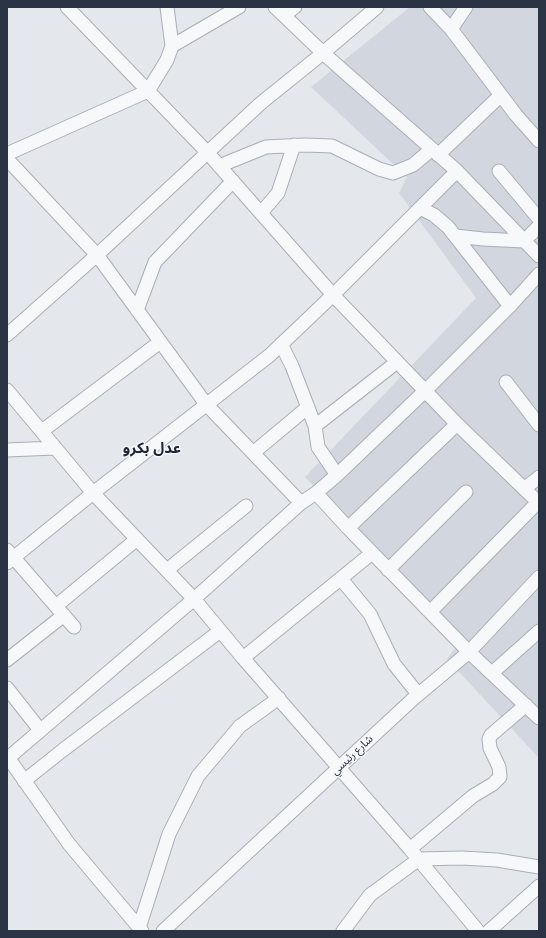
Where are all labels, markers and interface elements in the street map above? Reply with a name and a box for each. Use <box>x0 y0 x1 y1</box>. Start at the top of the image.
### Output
district label: عدل بكرو <box>123 439 181 457</box>
street label: شارع رئيسي <box>328 732 376 778</box>

